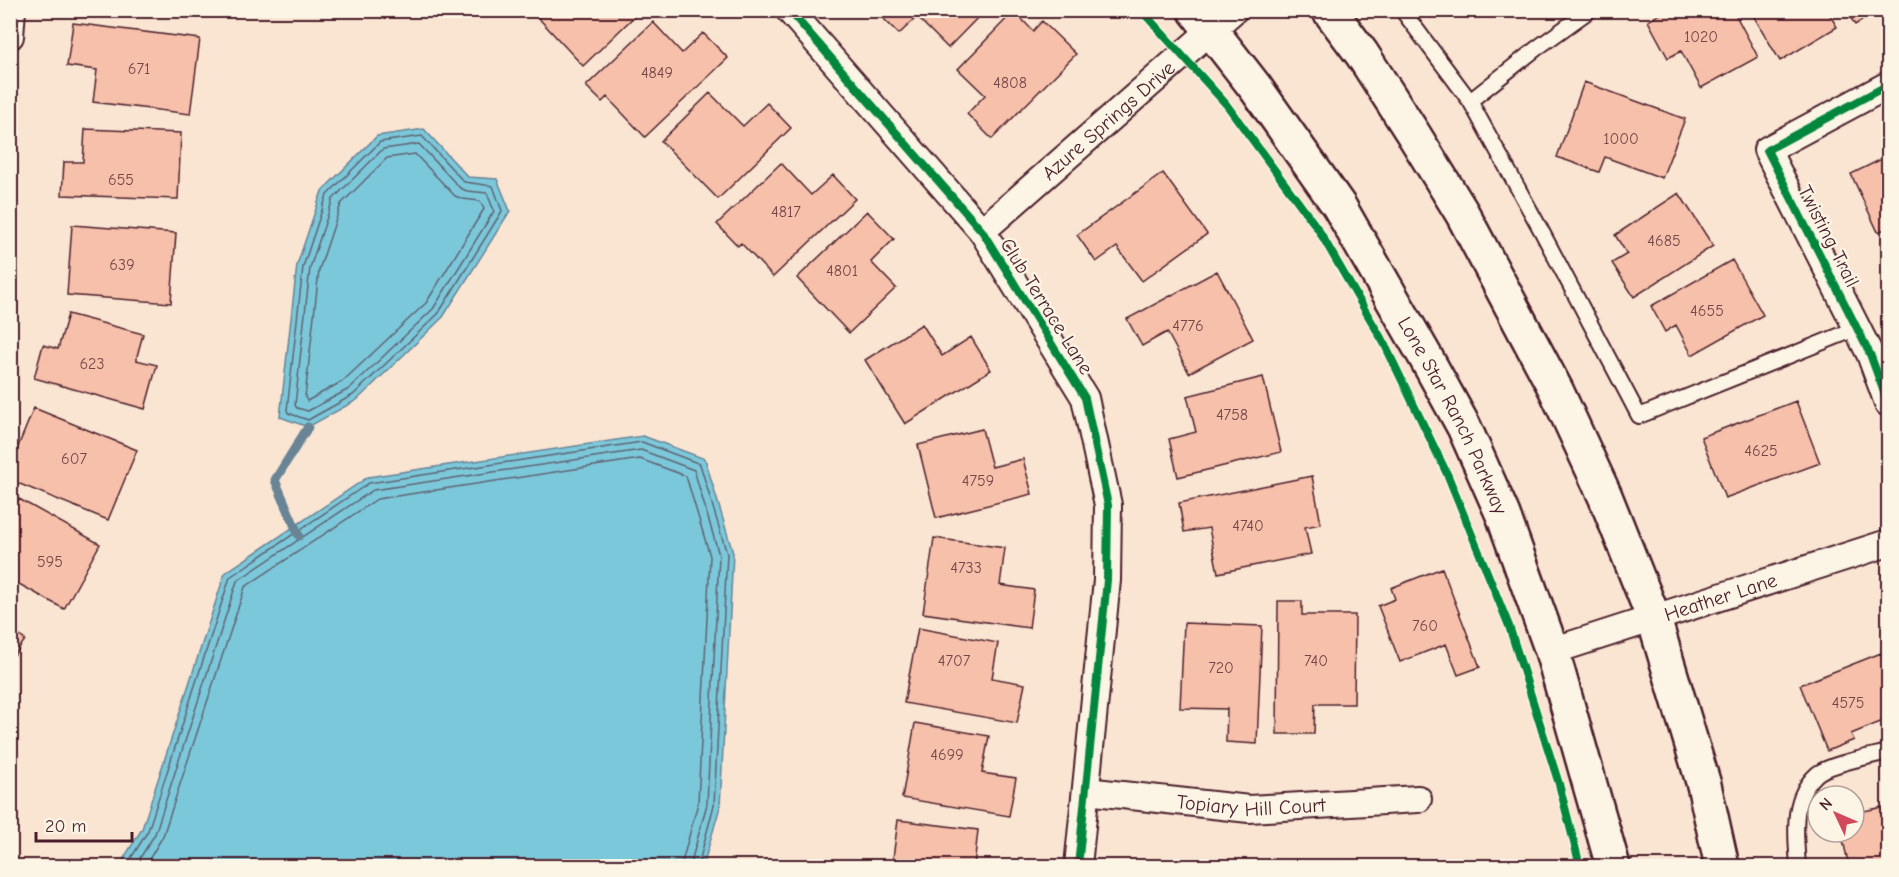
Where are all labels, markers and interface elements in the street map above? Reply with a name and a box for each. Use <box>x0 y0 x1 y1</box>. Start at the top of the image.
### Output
house number: 1020 <box>1684 28 1718 46</box>
street label: Azure Springs Drive <box>1038 56 1180 185</box>
house number: 671 <box>128 60 150 78</box>
house number: 4849 <box>641 64 673 82</box>
house number: 4808 <box>993 74 1027 92</box>
house number: 1000 <box>1603 130 1639 148</box>
house number: 655 <box>108 171 134 189</box>
street label: Twisting Trail <box>1793 182 1864 291</box>
house number: 4817 <box>771 203 801 221</box>
house number: 4685 <box>1647 232 1681 250</box>
street label: Club Terrace Lane <box>995 234 1098 379</box>
house number: 639 <box>109 256 135 274</box>
house number: 4801 <box>826 262 858 280</box>
house number: 4655 <box>1690 302 1724 320</box>
street label: Lone Star Ranch Parkway <box>1393 313 1512 518</box>
house number: 4776 <box>1172 317 1204 335</box>
house number: 623 <box>79 355 105 373</box>
house number: 4758 <box>1216 406 1248 424</box>
house number: 4625 <box>1744 442 1778 460</box>
house number: 607 <box>61 450 87 468</box>
house number: 4759 <box>962 472 994 490</box>
house number: 4740 <box>1232 517 1264 535</box>
house number: 595 <box>37 553 63 571</box>
house number: 4733 <box>950 559 982 577</box>
street label: Heather Lane <box>1661 568 1780 626</box>
house number: 760 <box>1412 617 1438 635</box>
house number: 4707 <box>938 652 971 670</box>
house number: 740 <box>1304 652 1328 670</box>
house number: 720 <box>1208 659 1234 677</box>
house number: 4575 <box>1832 694 1864 712</box>
house number: 4699 <box>930 746 964 764</box>
north arrow <box>1806 784 1866 844</box>
street label: Topiary Hill Court <box>1175 790 1328 821</box>
text: N <box>1816 794 1836 814</box>
scale bar <box>36 805 132 843</box>
text: 20 m <box>45 816 86 837</box>

